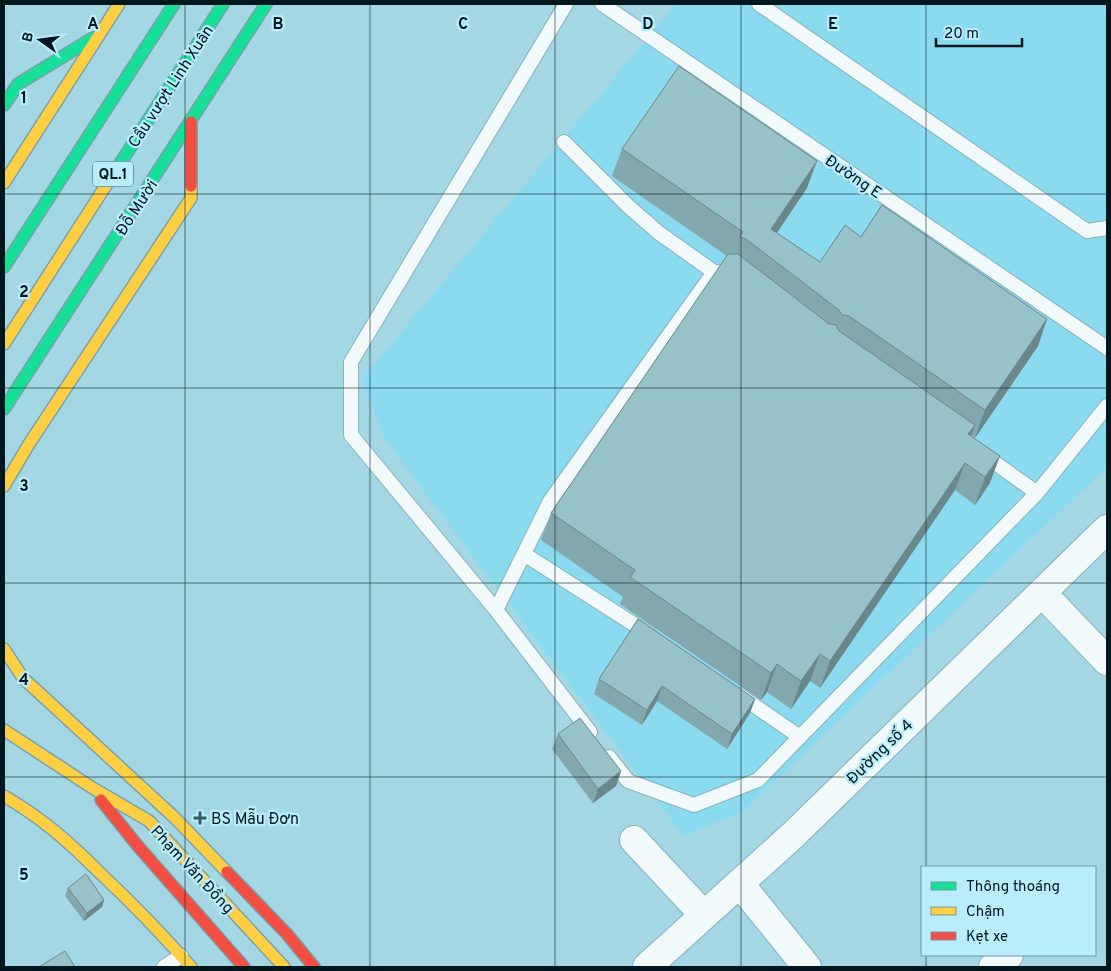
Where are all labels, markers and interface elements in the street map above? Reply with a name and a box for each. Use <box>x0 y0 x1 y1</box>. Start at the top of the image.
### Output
north arrow <box>15 15 65 65</box>
text: A <box>87 15 99 35</box>
text: B <box>272 15 284 35</box>
text: C <box>458 15 468 35</box>
text: D <box>642 15 654 35</box>
text: E <box>828 15 838 35</box>
scale bar <box>936 15 1022 47</box>
street label: Cầu vượt Linh Xuân <box>124 22 219 152</box>
text: 20 m <box>944 25 979 44</box>
text: B <box>19 30 38 44</box>
text: 1 <box>21 89 27 109</box>
street label: Đường E <box>821 151 885 204</box>
road number: QL.1 <box>93 162 133 186</box>
street label: Đỗ Mười <box>111 175 163 240</box>
text: 2 <box>19 283 29 303</box>
text: 3 <box>19 477 29 497</box>
text: 4 <box>19 671 29 691</box>
street label: Đường số 4 <box>842 715 918 789</box>
place label: BS Mẫu Đơn <box>211 808 299 830</box>
marker: BS Mẫu Đơn <box>193 811 207 825</box>
street label: Phạm Văn Đồng <box>146 821 238 919</box>
text: 5 <box>19 866 29 886</box>
legend <box>921 866 1096 956</box>
text: Thông thoáng <box>966 878 1060 897</box>
text: Chậm <box>966 903 1005 922</box>
text: Kẹt xe <box>966 928 1008 947</box>

